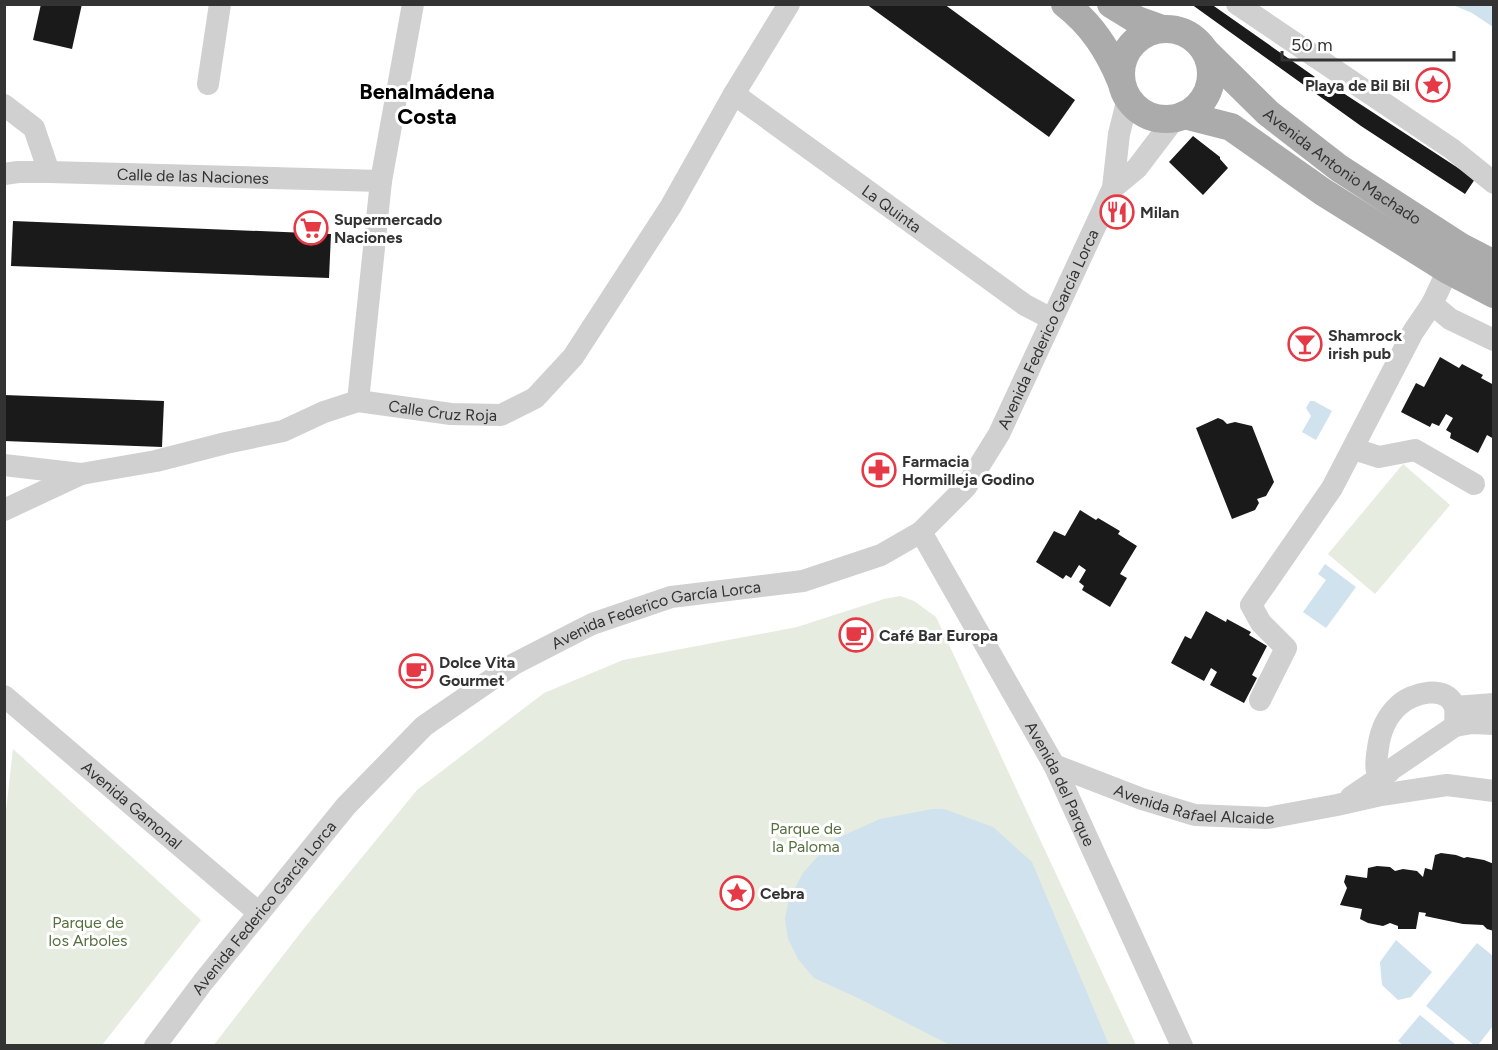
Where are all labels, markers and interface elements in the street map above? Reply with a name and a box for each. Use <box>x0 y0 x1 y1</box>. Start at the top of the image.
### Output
scale bar <box>1282 24 1454 62</box>
text: 50 m <box>1291 34 1333 56</box>
place icon: Playa de Bil Bil <box>1415 67 1451 103</box>
place label: Playa de Bil Bil <box>1305 76 1410 95</box>
district label: Benalmádena Costa <box>359 78 495 130</box>
street label: Avenida Antonio Machado <box>1260 104 1425 229</box>
street label: Calle de las Naciones <box>117 165 269 188</box>
street label: La Quinta <box>858 181 925 237</box>
restaurant icon: Milan <box>1099 194 1135 230</box>
place label: Milan <box>1140 203 1179 222</box>
supermarket icon: Supermercado Naciones <box>293 210 329 246</box>
place label: Supermercado Naciones <box>334 210 442 247</box>
street label: Avenida Federico García Lorca <box>994 226 1103 432</box>
bar icon: Shamrock irish pub <box>1287 326 1323 362</box>
place label: Shamrock irish pub <box>1328 326 1402 363</box>
street label: Calle Cruz Roja <box>387 396 497 425</box>
pharmacy icon: Farmacia Hormilleja Godino <box>861 452 897 488</box>
place label: Farmacia Hormilleja Godino <box>902 452 1035 489</box>
street label: Avenida Federico García Lorca <box>548 577 762 653</box>
cafe icon: Café Bar Europa <box>838 617 874 653</box>
place label: Café Bar Europa <box>879 626 998 645</box>
cafe icon: Dolce Vita Gourmet <box>398 653 434 689</box>
place label: Dolce Vita Gourmet <box>439 653 515 690</box>
street label: Avenida del Parque <box>1021 718 1099 850</box>
street label: Avenida Gamonal <box>78 757 186 853</box>
street label: Avenida Rafael Alcaide <box>1111 780 1276 828</box>
street label: Avenida Federico García Lorca <box>188 817 340 999</box>
park label: Parque de la Paloma <box>770 819 842 856</box>
place icon: Cebra <box>719 875 755 911</box>
place label: Cebra <box>760 884 805 903</box>
park label: Parque de los Arboles <box>49 913 127 950</box>

